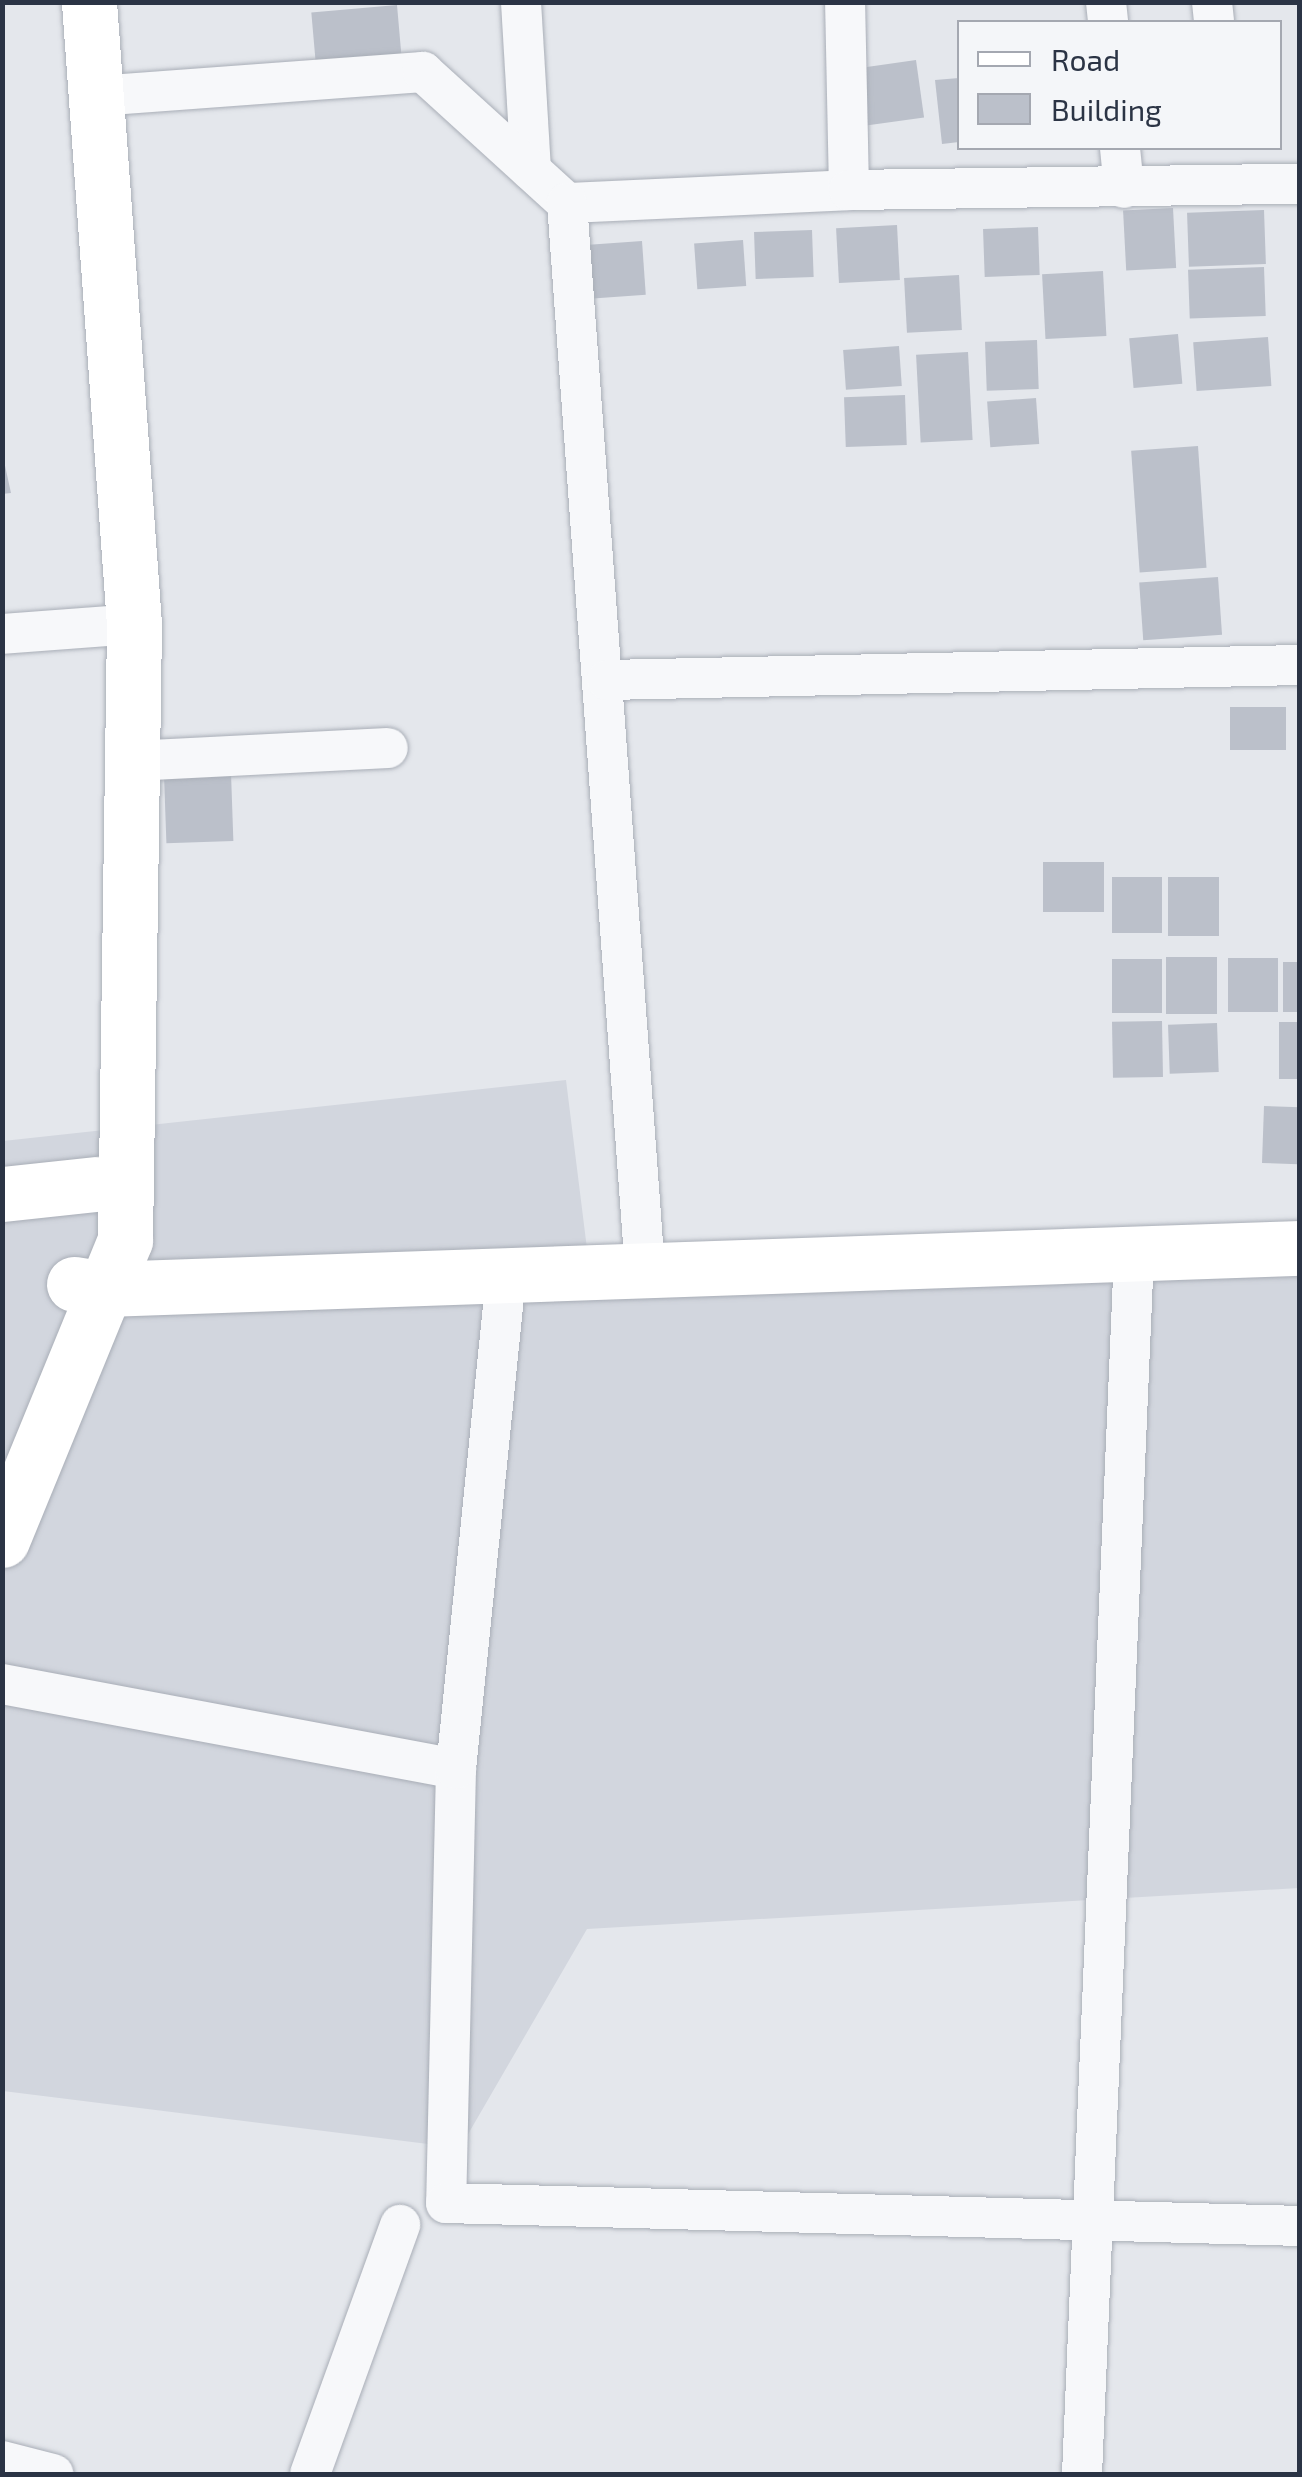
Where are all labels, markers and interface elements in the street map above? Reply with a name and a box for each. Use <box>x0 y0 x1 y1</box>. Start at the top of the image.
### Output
legend <box>957 20 1282 150</box>
text: Road <box>1051 41 1120 77</box>
text: Building <box>1051 91 1162 127</box>

